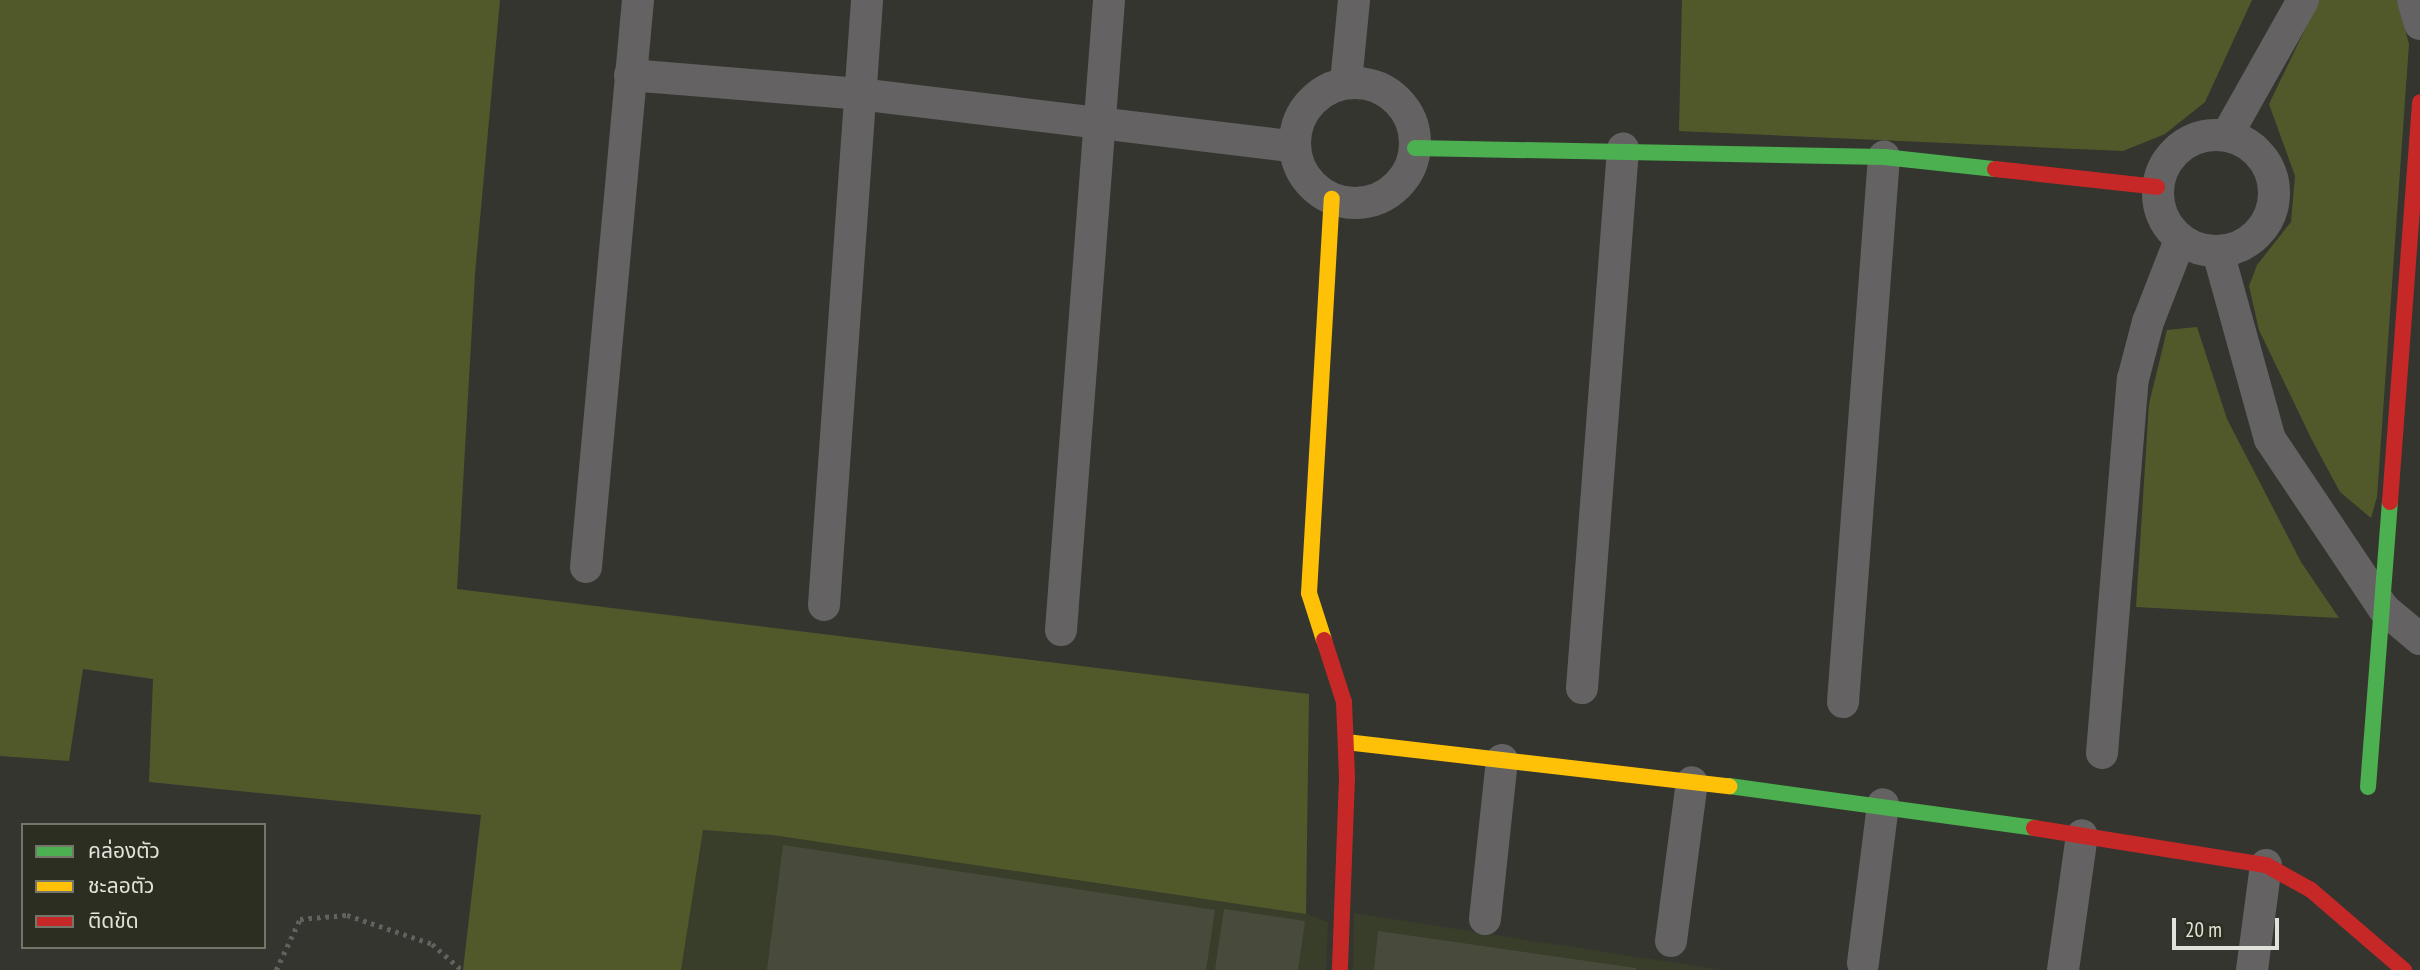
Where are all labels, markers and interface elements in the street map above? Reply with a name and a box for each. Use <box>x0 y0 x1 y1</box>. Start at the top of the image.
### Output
legend <box>21 823 266 949</box>
text: คล่องตัว <box>88 837 160 864</box>
text: ชะลอตัว <box>88 872 154 899</box>
scale bar <box>2175 904 2282 948</box>
text: ติดขัด <box>88 907 139 934</box>
text: 20 m <box>2185 916 2222 943</box>

